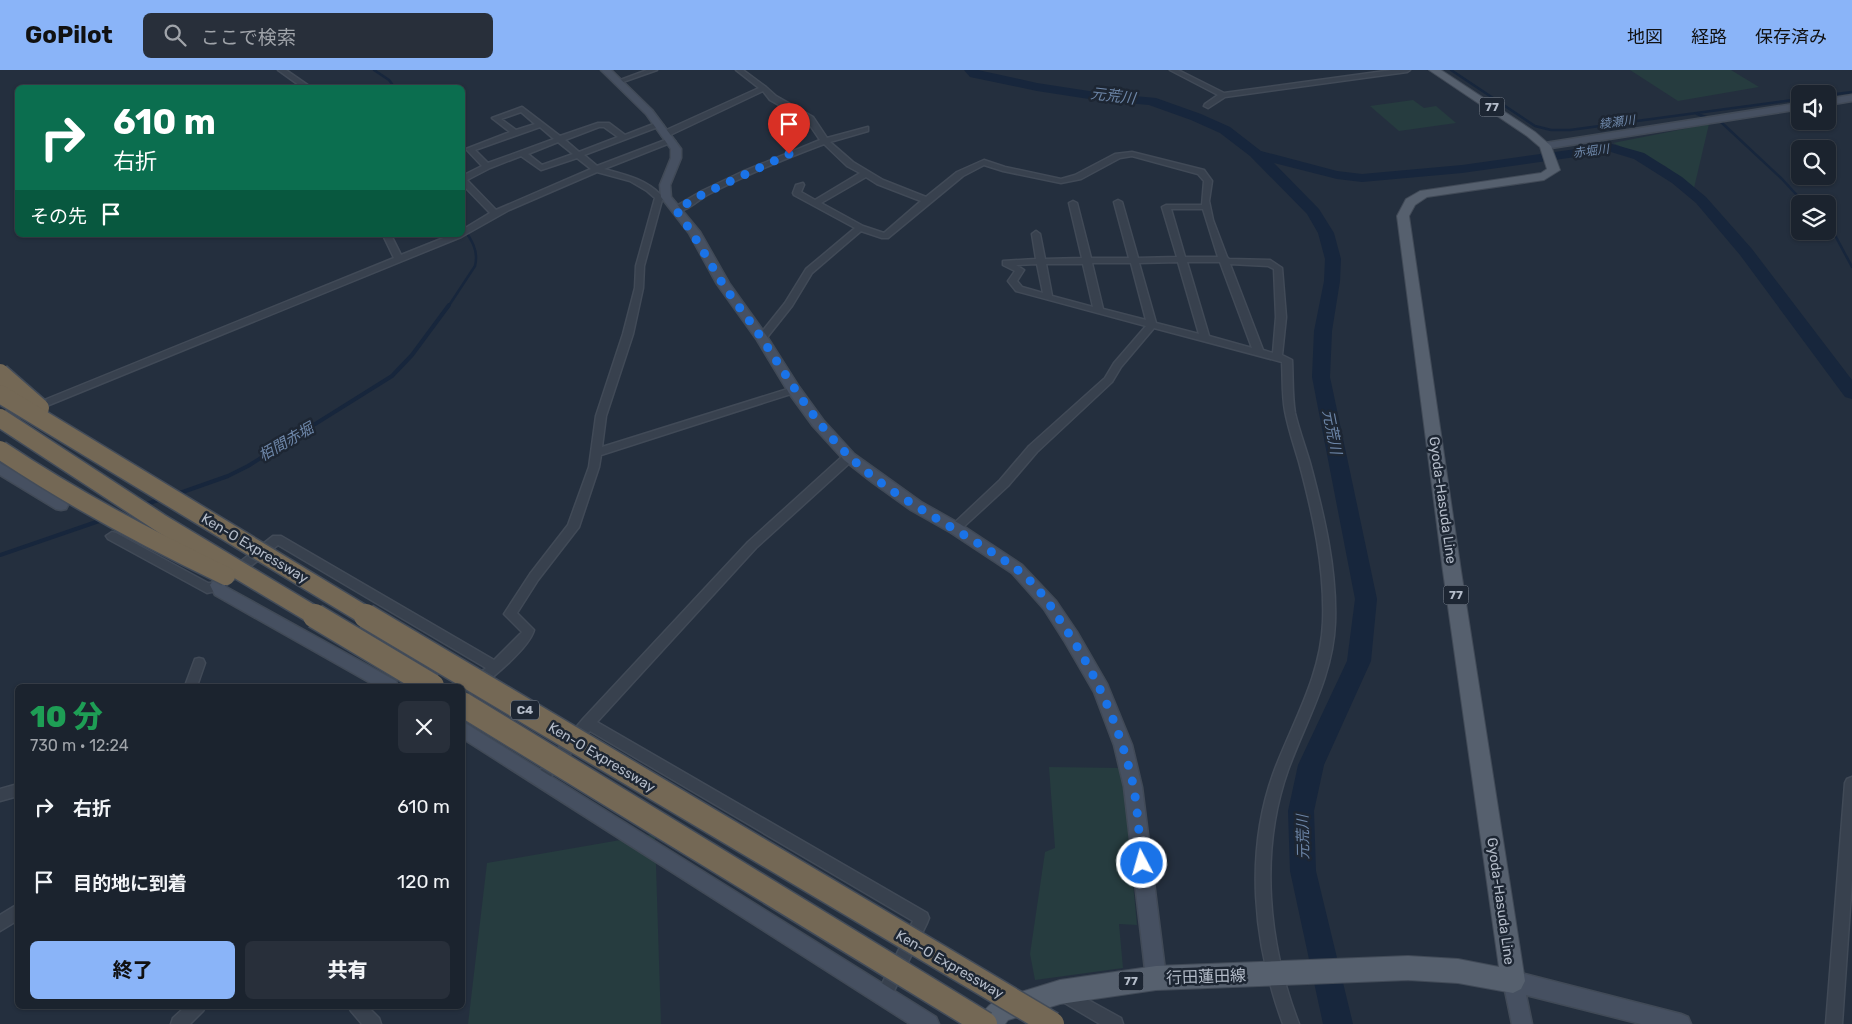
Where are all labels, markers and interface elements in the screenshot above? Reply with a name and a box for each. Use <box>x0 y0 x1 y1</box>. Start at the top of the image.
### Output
search box <box>143 13 493 58</box>
text: GoPilot <box>25 21 113 49</box>
icon: search <box>161 21 189 49</box>
text: ここで検索 <box>201 26 296 49</box>
text: 地図 <box>1627 26 1663 48</box>
text: 経路 <box>1691 26 1727 48</box>
text: 保存済み <box>1755 26 1827 48</box>
water label: 元荒川 <box>1090 84 1138 108</box>
map controls <box>1791 85 1836 240</box>
button: sound <box>1791 85 1836 130</box>
road number: 77 <box>1480 98 1504 116</box>
text: 610 m <box>113 101 216 143</box>
pin <box>768 103 810 154</box>
icon: right <box>30 105 95 170</box>
icon: arrive <box>775 110 803 138</box>
water label: 綾瀬川 <box>1598 113 1638 131</box>
button: search <box>1791 140 1836 185</box>
water label: 赤堀川 <box>1572 142 1612 160</box>
text: 右折 <box>113 148 157 175</box>
button: layers <box>1791 195 1836 240</box>
icon: arrive <box>97 200 125 228</box>
text: その先 <box>30 205 87 228</box>
water label: 元荒川 <box>1319 408 1346 458</box>
water label: 栢間赤堀 <box>256 418 318 465</box>
street label: Gyoda-Hasuda Line <box>1425 435 1460 565</box>
street label: Ken-O Expressway <box>198 510 312 587</box>
road number: 77 <box>1444 586 1468 604</box>
text: 10 分 <box>30 699 103 735</box>
road number: C4 <box>511 700 539 720</box>
button: close <box>398 701 450 753</box>
street label: Ken-O Expressway <box>545 719 659 796</box>
text: 730 m · 12:24 <box>30 736 129 755</box>
icon: right <box>30 793 58 821</box>
text: 610 m <box>397 795 450 818</box>
text: 右折 <box>73 797 111 820</box>
water label: 元荒川 <box>1294 812 1312 860</box>
position arrow <box>1115 836 1167 888</box>
street label: Gyoda-Hasuda Line <box>1483 836 1518 966</box>
icon: arrive <box>30 868 58 896</box>
text: 120 m <box>397 870 450 893</box>
text: 目的地に到着 <box>73 872 187 895</box>
street label: Ken-O Expressway <box>893 927 1007 1002</box>
button: 終了 <box>30 941 235 999</box>
button: 共有 <box>245 941 450 999</box>
street label: 行田蓮田線 <box>1166 966 1246 987</box>
road number: 77 <box>1118 971 1144 990</box>

